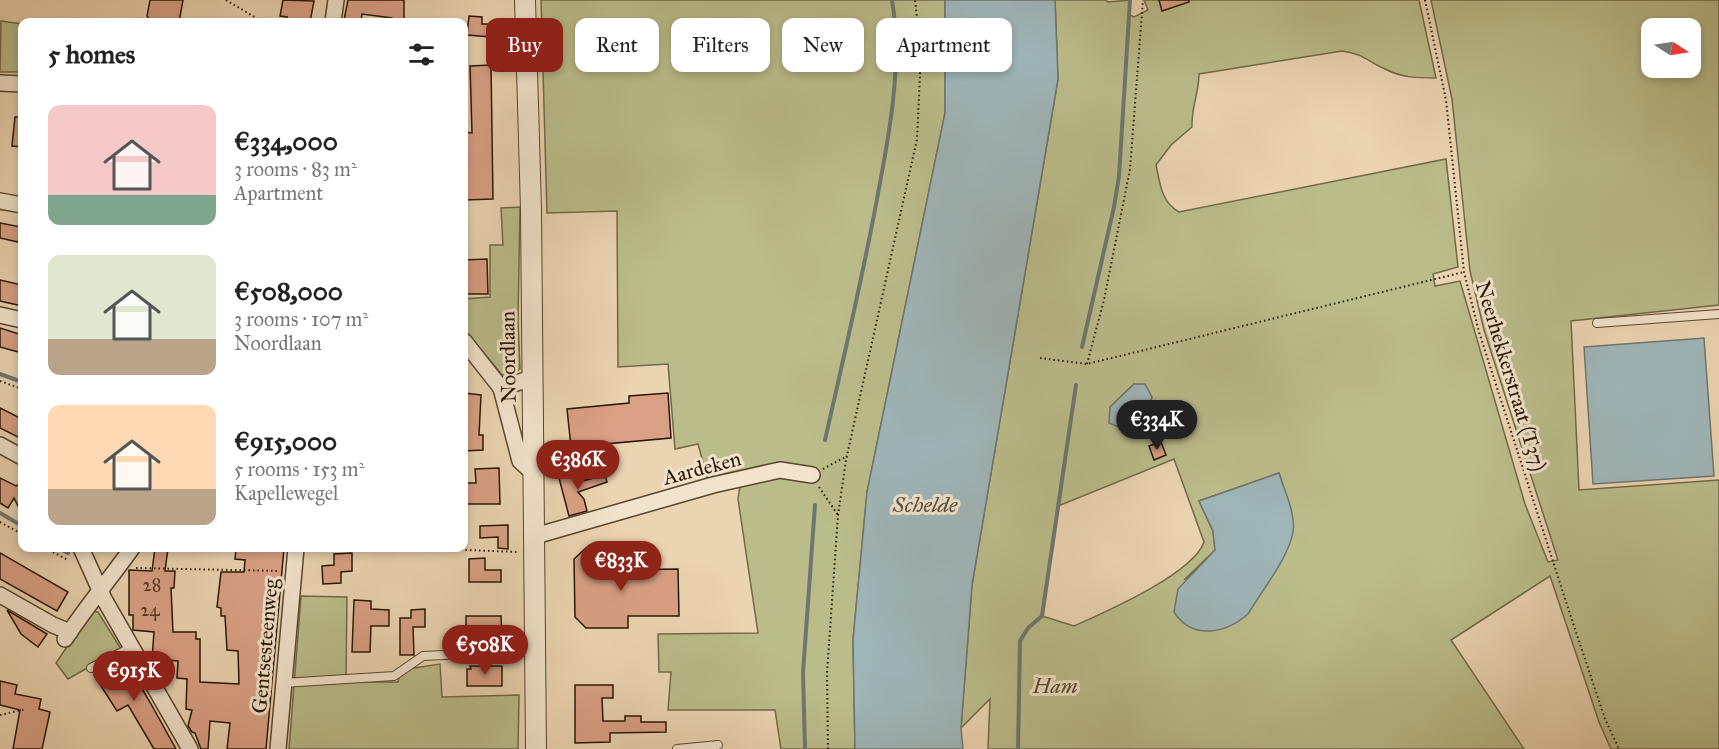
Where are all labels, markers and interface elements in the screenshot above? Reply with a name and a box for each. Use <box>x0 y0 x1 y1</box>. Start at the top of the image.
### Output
chip: Buy <box>486 18 563 72</box>
chip: Rent <box>575 18 659 72</box>
chip: Filters <box>671 18 770 72</box>
chip: New <box>782 18 864 72</box>
chip: Apartment <box>876 18 1012 72</box>
north arrow <box>1641 18 1701 78</box>
map controls <box>1641 18 1701 78</box>
text: 5 homes <box>48 38 135 70</box>
icon: filters <box>405 38 438 71</box>
text: €334,000 <box>234 125 338 157</box>
icon: home <box>96 129 168 201</box>
text: 3 rooms · 83 m² <box>234 157 357 181</box>
text: Apartment <box>234 181 323 205</box>
text: €508,000 <box>234 275 343 307</box>
street label: Neerhekkerstraat (T37) <box>1470 278 1552 474</box>
icon: home <box>96 279 168 351</box>
text: 3 rooms · 107 m² <box>234 307 368 331</box>
street label: Noordlaan <box>494 311 522 403</box>
text: Noordlaan <box>234 331 322 355</box>
pin: €334K <box>1115 400 1199 451</box>
text: €334K <box>1130 407 1184 431</box>
text: €915,000 <box>234 425 337 457</box>
icon: home <box>96 429 168 501</box>
pin: €386K <box>536 440 620 491</box>
street label: Aardeken <box>659 445 744 491</box>
text: €386K <box>550 447 606 471</box>
text: 5 rooms · 153 m² <box>234 457 364 481</box>
text: Kapellewegel <box>234 481 338 505</box>
water label: Schelde <box>892 491 958 518</box>
pin: €833K <box>579 541 663 592</box>
text: €833K <box>595 548 647 572</box>
house number: 28 <box>143 574 161 596</box>
street label: Gentsesteenweg <box>246 577 284 714</box>
house number: 24 <box>141 599 160 621</box>
pin: €508K <box>443 625 527 676</box>
text: €508K <box>456 632 514 656</box>
pin: €915K <box>92 651 176 702</box>
text: €915K <box>107 658 161 682</box>
park label: Ham <box>1031 673 1078 699</box>

